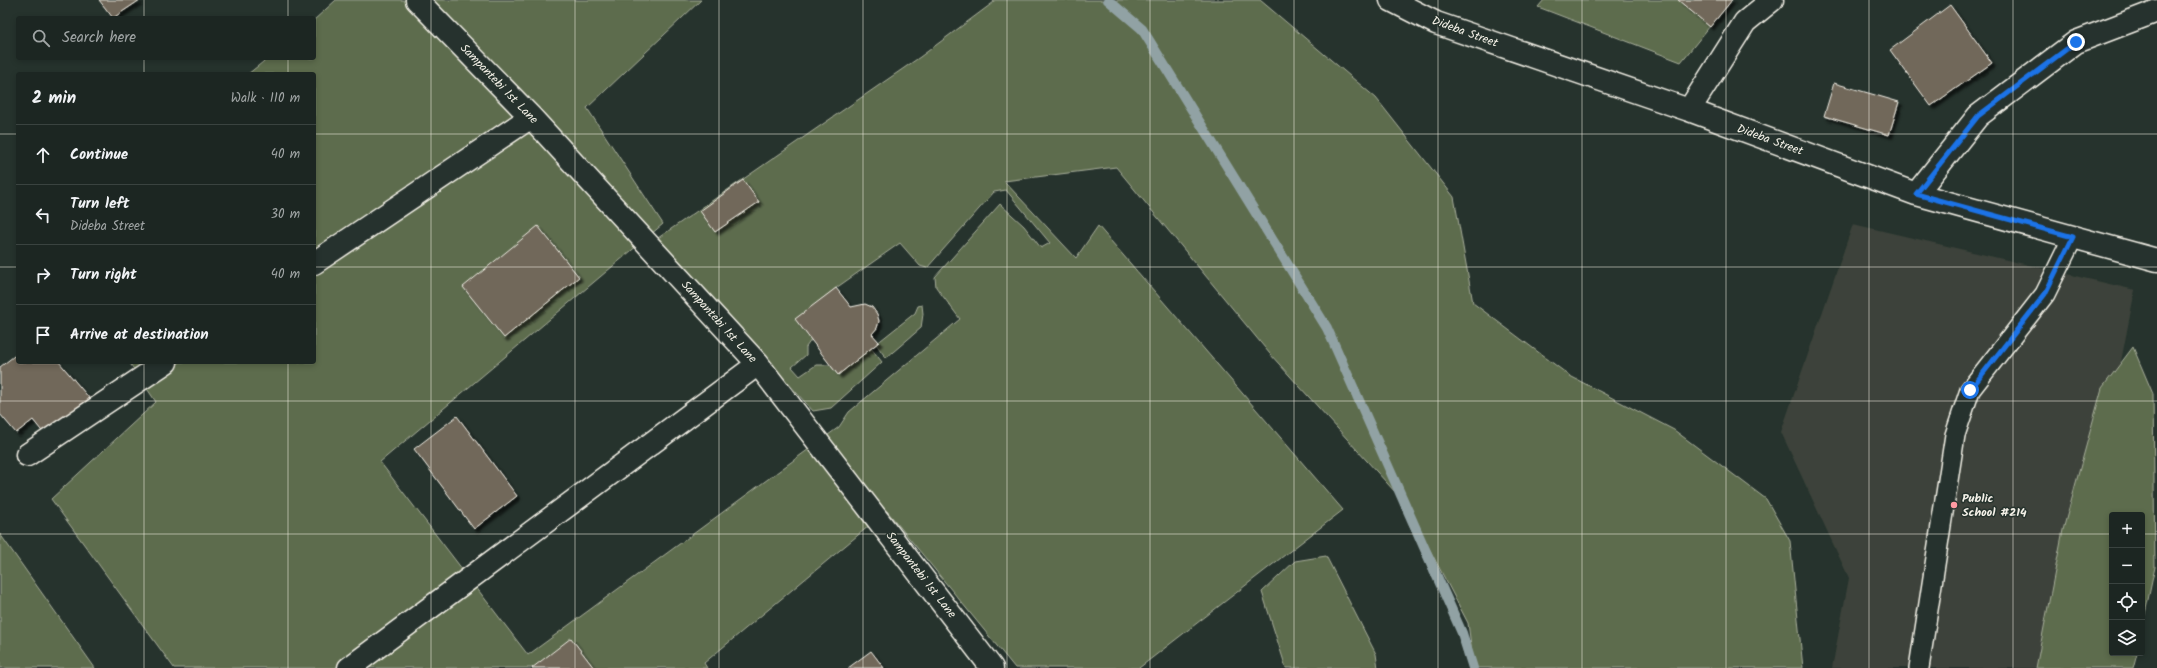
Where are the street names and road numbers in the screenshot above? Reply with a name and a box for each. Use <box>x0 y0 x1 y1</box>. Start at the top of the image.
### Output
street label: Dideba Street <box>1429 11 1501 53</box>
street label: Sampantebi 1st Lane <box>455 39 543 129</box>
street label: Dideba Street <box>1734 119 1806 161</box>
street label: Sampantebi 1st Lane <box>677 276 762 368</box>
street label: Sampantebi 1st Lane <box>881 528 961 623</box>

